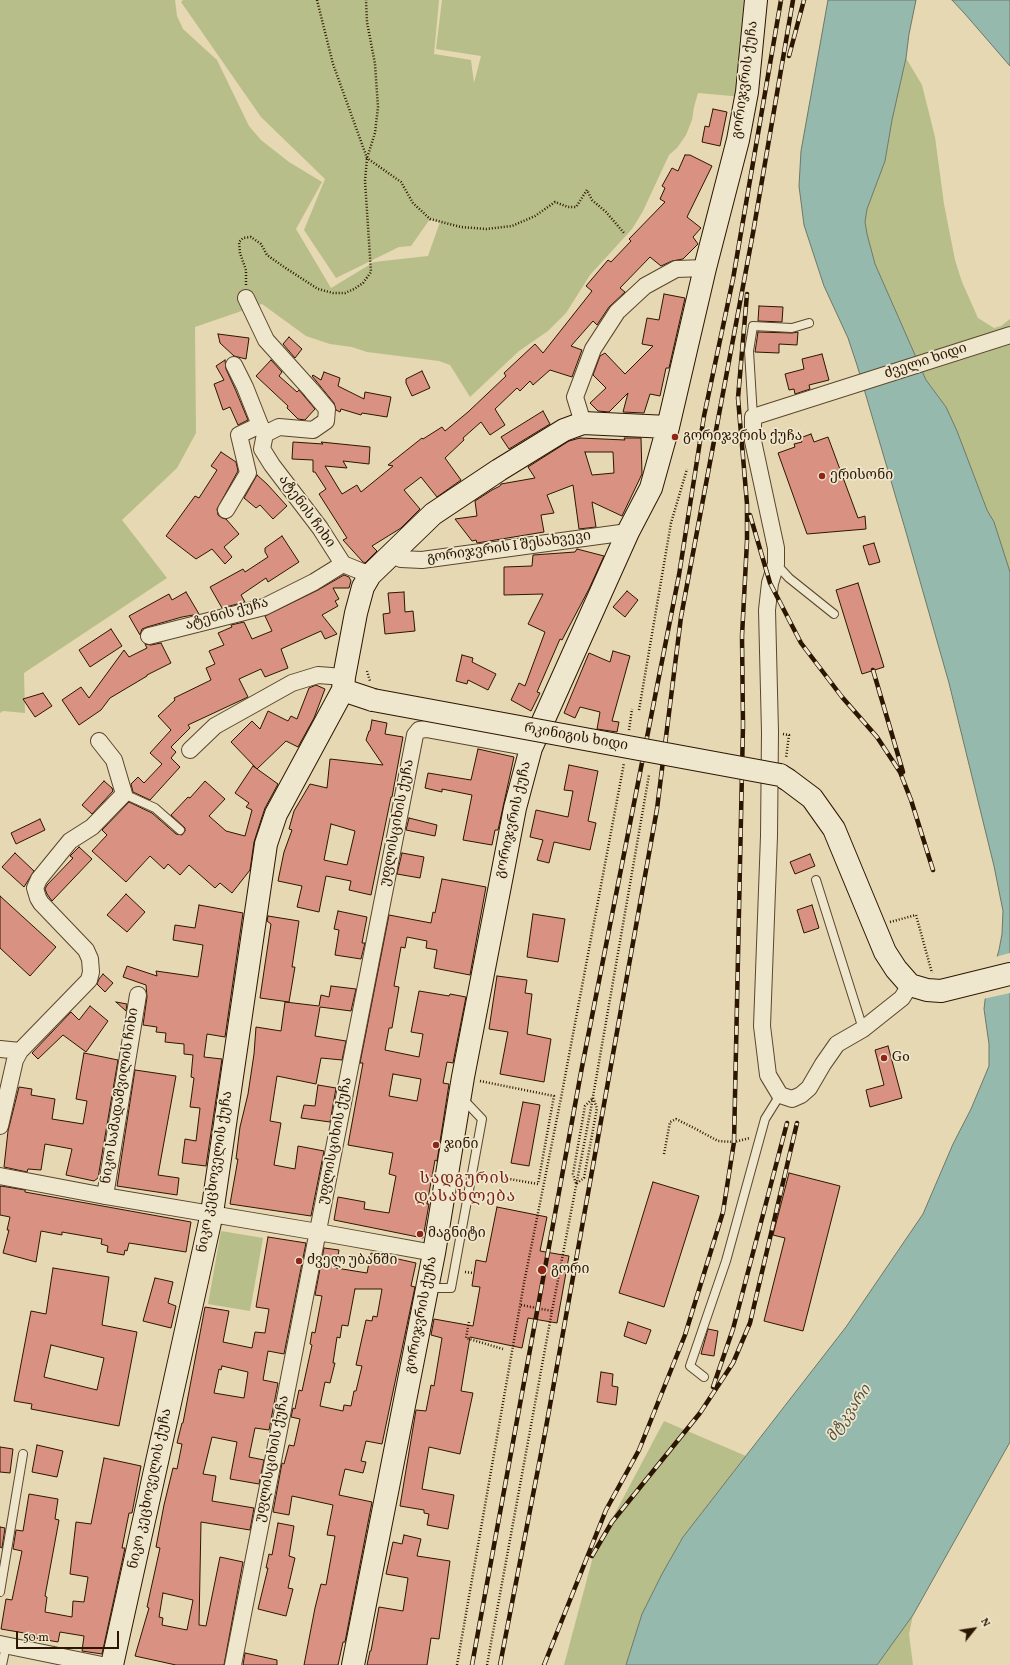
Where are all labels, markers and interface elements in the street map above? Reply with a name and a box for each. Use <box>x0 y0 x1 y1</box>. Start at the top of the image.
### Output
street label: გორიჯვრის ქუჩა <box>729 20 763 140</box>
street label: ძველი ხიდი <box>883 341 969 383</box>
place label: გორიჯვრის ქუჩა <box>683 429 802 445</box>
marker: გორიჯვრის ქუჩა <box>670 432 680 442</box>
place label: ერისონი <box>830 468 893 484</box>
marker: ერისონი <box>817 471 827 481</box>
street label: ატენის ჩიხი <box>274 472 338 552</box>
street label: გორიჯვრის I შესახვევი <box>426 528 592 568</box>
street label: ატენის ქუჩა <box>183 595 271 635</box>
street label: რკინიგის ხიდი <box>523 721 629 755</box>
street label: უფლისციხის ქუჩა <box>377 758 419 888</box>
street label: გორიჯვრის ქუჩა <box>492 760 536 880</box>
street label: ნიკო სამადაშვილის ჩიხი <box>99 1007 143 1185</box>
place label: Go <box>892 1050 910 1066</box>
marker: Go <box>879 1053 889 1063</box>
street label: უფლისციხის ქუჩა <box>315 1076 357 1206</box>
street label: ნიკო კეცხოველის ქუჩა <box>195 1090 237 1254</box>
place label: ჯინი <box>444 1137 478 1153</box>
marker: ჯინი <box>431 1140 441 1150</box>
district label: სადგურის დასახლება <box>414 1170 516 1208</box>
place label: მაგნიტი <box>428 1226 486 1242</box>
marker: მაგნიტი <box>415 1229 425 1239</box>
place label: ძველ უბანში <box>307 1253 397 1269</box>
street label: გორიჯვრის ქუჩა <box>402 1255 442 1375</box>
marker: ძველ უბანში <box>294 1256 304 1266</box>
place label: გორი <box>551 1262 589 1278</box>
marker: გორი <box>536 1264 548 1276</box>
water label: მტკვარი <box>824 1382 876 1446</box>
street label: უფლისციხის ქუჩა <box>252 1394 294 1524</box>
street label: ნიკო კეცხოველის ქუჩა <box>126 1407 176 1571</box>
north arrow <box>954 1609 994 1649</box>
text: N <box>976 1616 993 1630</box>
scale bar <box>18 1623 121 1649</box>
text: 50 m <box>23 1630 49 1646</box>

